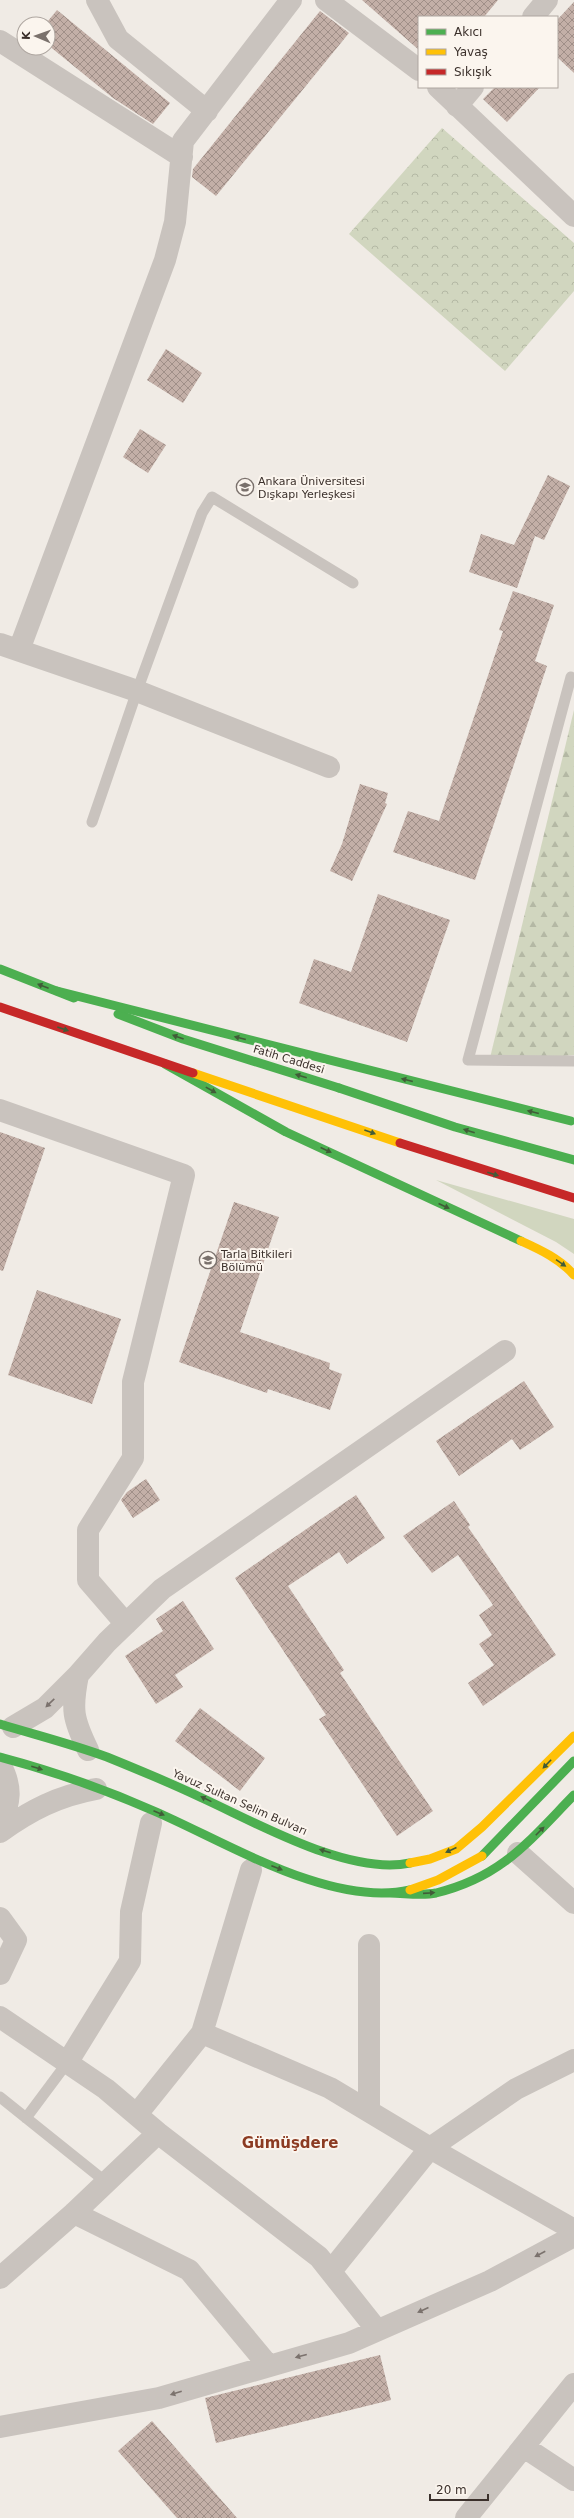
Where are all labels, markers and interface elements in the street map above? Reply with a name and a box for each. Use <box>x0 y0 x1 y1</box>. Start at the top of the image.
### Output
north arrow <box>16 16 56 56</box>
legend <box>418 16 558 88</box>
text: Akıcı <box>454 25 482 39</box>
text: K <box>20 31 33 40</box>
text: Yavaş <box>453 45 488 59</box>
text: Sıkışık <box>454 65 492 79</box>
place label: Ankara Üniversitesi Dışkapı Yerleşkesi <box>258 475 365 501</box>
school or university icon: Ankara Üniversitesi Dışkapı Yerleşkesi <box>235 477 255 497</box>
one-way arrow <box>36 982 48 988</box>
one-way arrow <box>58 1026 70 1032</box>
one-way arrow <box>171 1033 183 1039</box>
one-way arrow <box>234 1035 246 1041</box>
street label: Fatih Caddesi <box>252 1042 326 1076</box>
one-way arrow <box>295 1073 307 1079</box>
one-way arrow <box>401 1077 413 1083</box>
one-way arrow <box>205 1086 217 1093</box>
one-way arrow <box>527 1108 539 1114</box>
one-way arrow <box>463 1128 475 1134</box>
one-way arrow <box>364 1130 376 1136</box>
one-way arrow <box>320 1147 332 1153</box>
one-way arrow <box>487 1171 499 1177</box>
one-way arrow <box>438 1203 449 1209</box>
place label: Tarla Bitkileri Bölümü <box>220 1248 292 1274</box>
school or university icon: Tarla Bitkileri Bölümü <box>198 1250 218 1270</box>
one-way arrow <box>555 1259 566 1267</box>
one-way arrow <box>45 1698 55 1708</box>
one-way arrow <box>542 1759 552 1769</box>
one-way arrow <box>32 1765 44 1771</box>
street label: Yavuz Sultan Selim Bulvarı <box>170 1766 309 1838</box>
one-way arrow <box>200 1796 211 1803</box>
one-way arrow <box>154 1811 166 1817</box>
one-way arrow <box>535 1826 545 1836</box>
one-way arrow <box>319 1848 331 1854</box>
one-way arrow <box>444 1848 456 1854</box>
one-way arrow <box>272 1865 284 1871</box>
one-way arrow <box>423 1890 435 1897</box>
district label: Gümüşdere <box>242 2134 338 2152</box>
one-way arrow <box>534 2251 545 2257</box>
one-way arrow <box>416 2308 428 2314</box>
one-way arrow <box>295 2353 307 2359</box>
one-way arrow <box>170 2390 182 2396</box>
scale bar <box>430 2476 488 2502</box>
text: 20 m <box>436 2483 467 2497</box>

